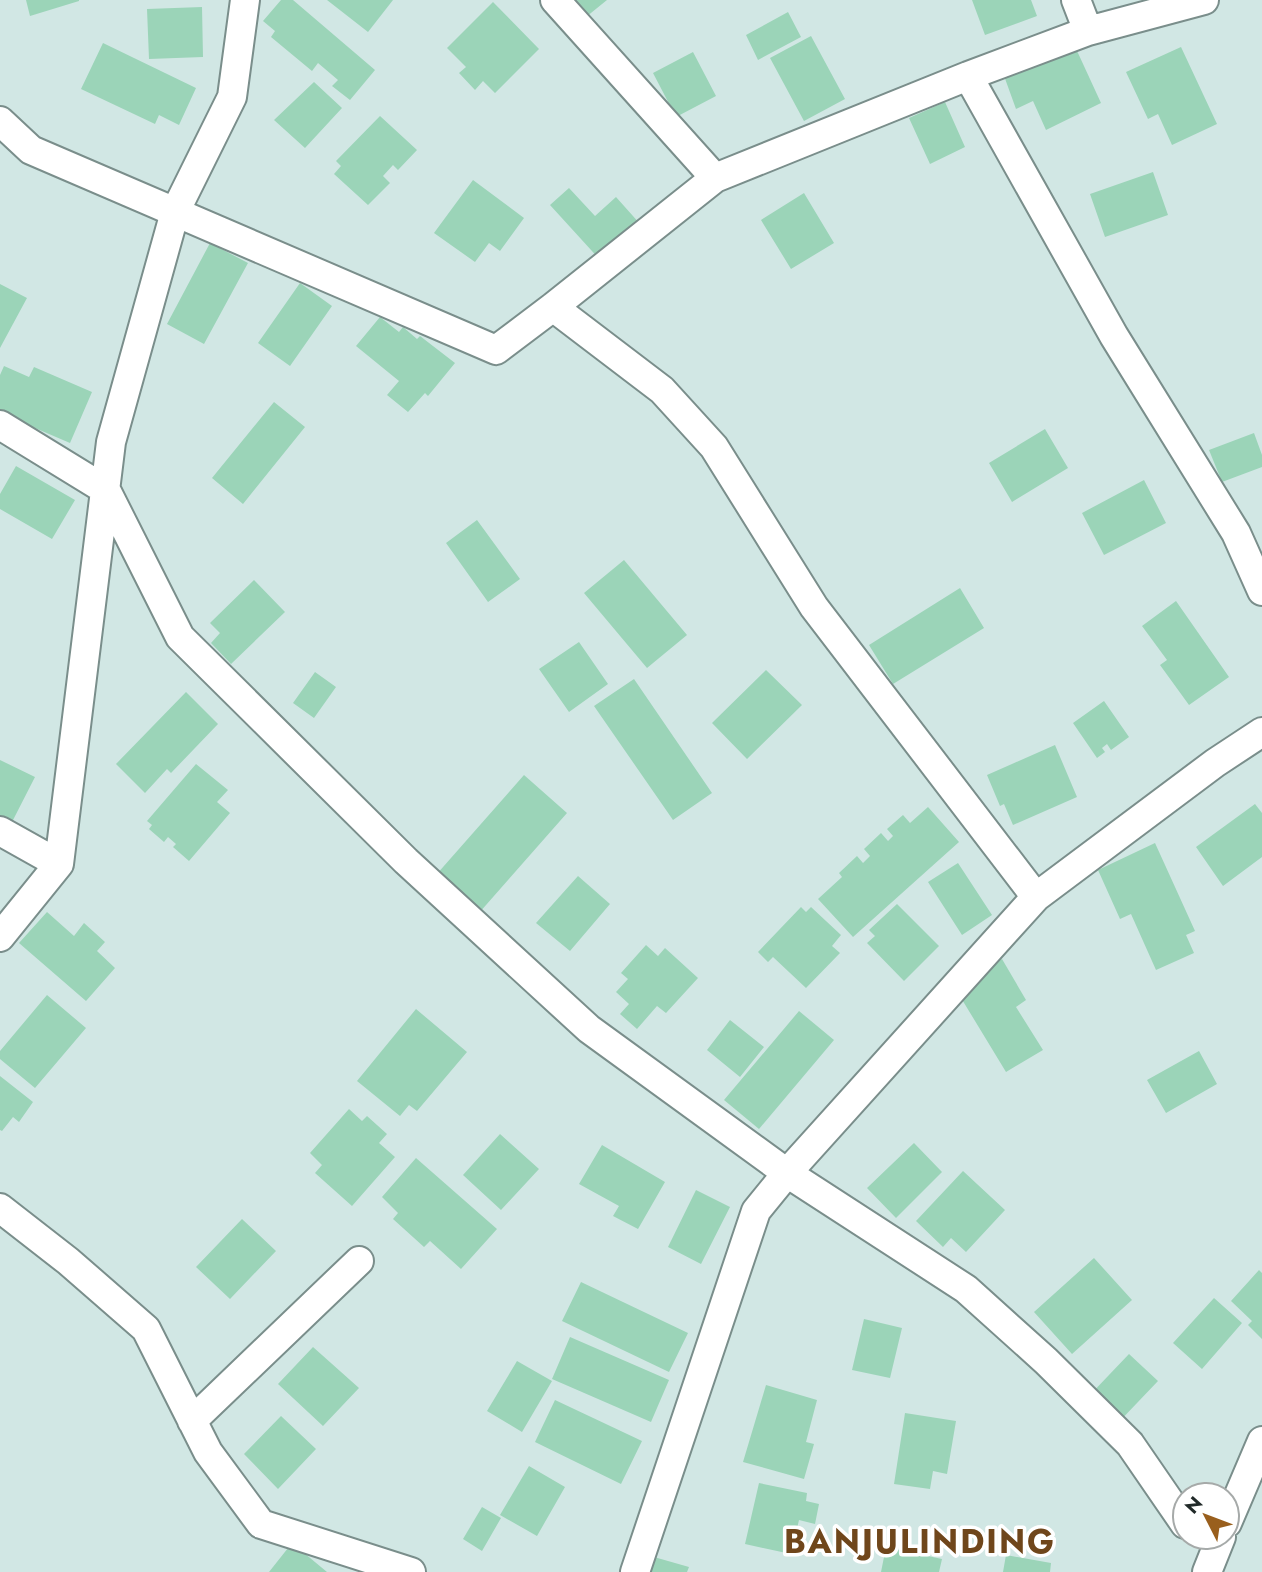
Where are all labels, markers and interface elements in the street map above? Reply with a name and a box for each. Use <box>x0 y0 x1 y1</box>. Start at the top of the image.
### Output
north arrow <box>1171 1481 1241 1551</box>
text: N <box>1179 1490 1209 1520</box>
district label: BANJULINDING <box>784 1518 1056 1565</box>

